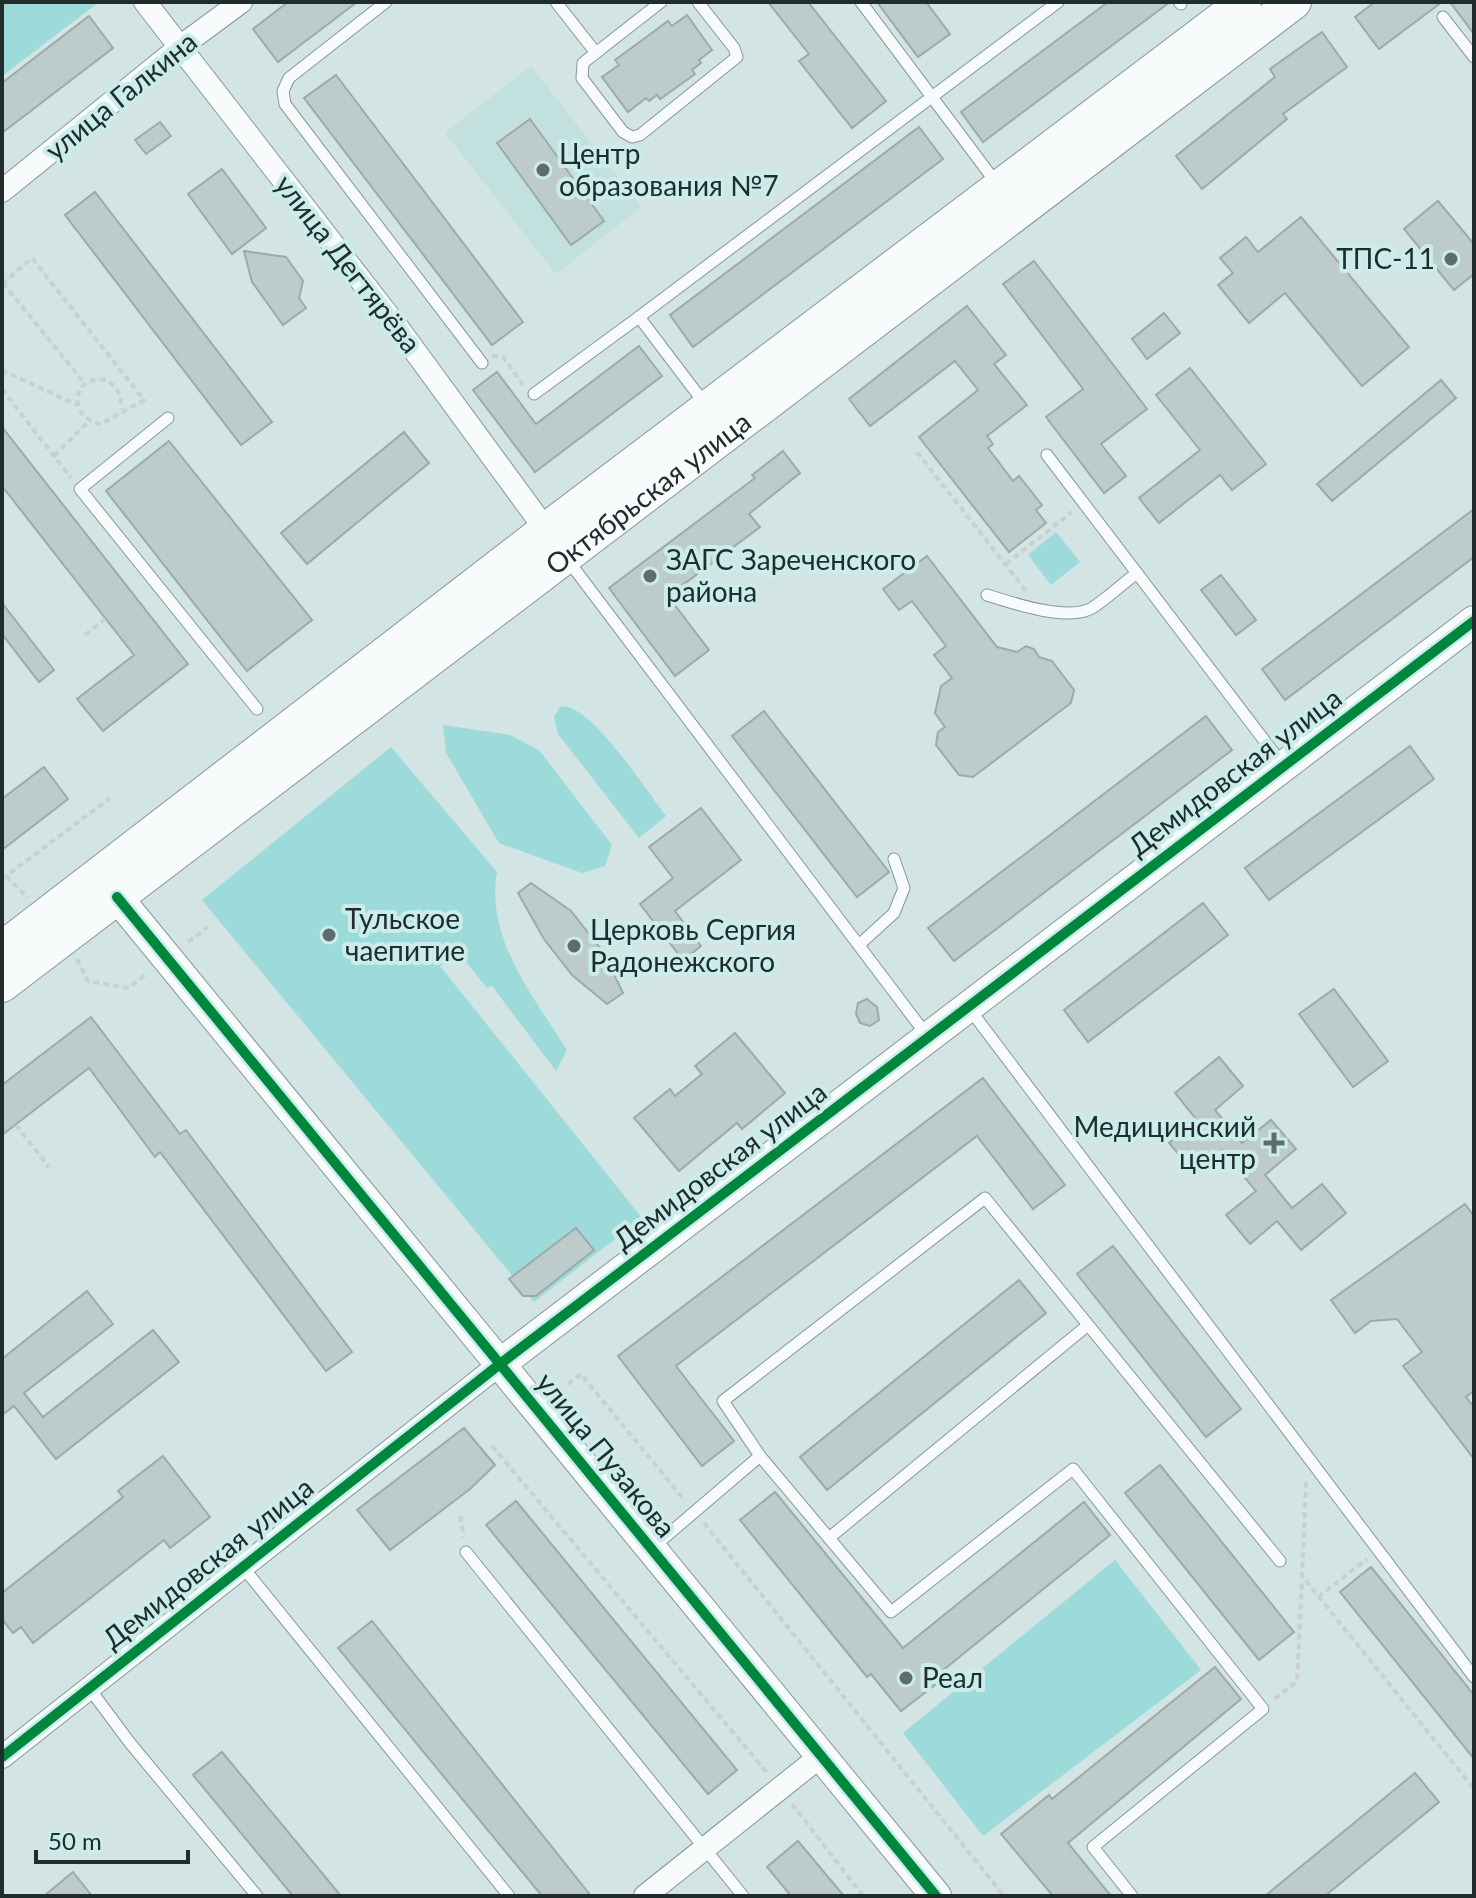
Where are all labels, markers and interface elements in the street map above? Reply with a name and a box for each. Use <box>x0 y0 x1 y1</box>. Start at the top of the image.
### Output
street label: улица Галкина <box>38 24 203 167</box>
place label: Центр образования №7 <box>559 136 779 202</box>
marker: Центр образования №7 <box>534 161 552 179</box>
street label: улица Дегтярёва <box>269 168 429 359</box>
place label: ТПС-11 <box>1336 241 1435 275</box>
marker: ТПС-11 <box>1442 250 1460 268</box>
street label: Октябрьская улица <box>538 404 757 581</box>
place label: ЗАГС Зареченского района <box>666 542 916 608</box>
marker: ЗАГС Зареченского района <box>641 567 659 585</box>
street label: Демидовская улица <box>1121 680 1348 862</box>
place label: Тульское чаепитие <box>345 901 465 967</box>
place label: Церковь Сергия Радонежского <box>590 912 796 978</box>
marker: Тульское чаепитие <box>320 926 338 944</box>
marker: Церковь Сергия Радонежского <box>565 937 583 955</box>
street label: Демидовская улица <box>606 1074 833 1256</box>
place label: Медицинский центр <box>1073 1109 1256 1175</box>
marker: Медицинский центр <box>1263 1132 1285 1154</box>
street label: улица Пузакова <box>530 1365 684 1544</box>
street label: Демидовская улица <box>95 1469 319 1655</box>
place label: Реал <box>922 1660 983 1694</box>
marker: Реал <box>897 1669 915 1687</box>
scale bar <box>36 1814 188 1864</box>
text: 50 m <box>48 1826 102 1855</box>

